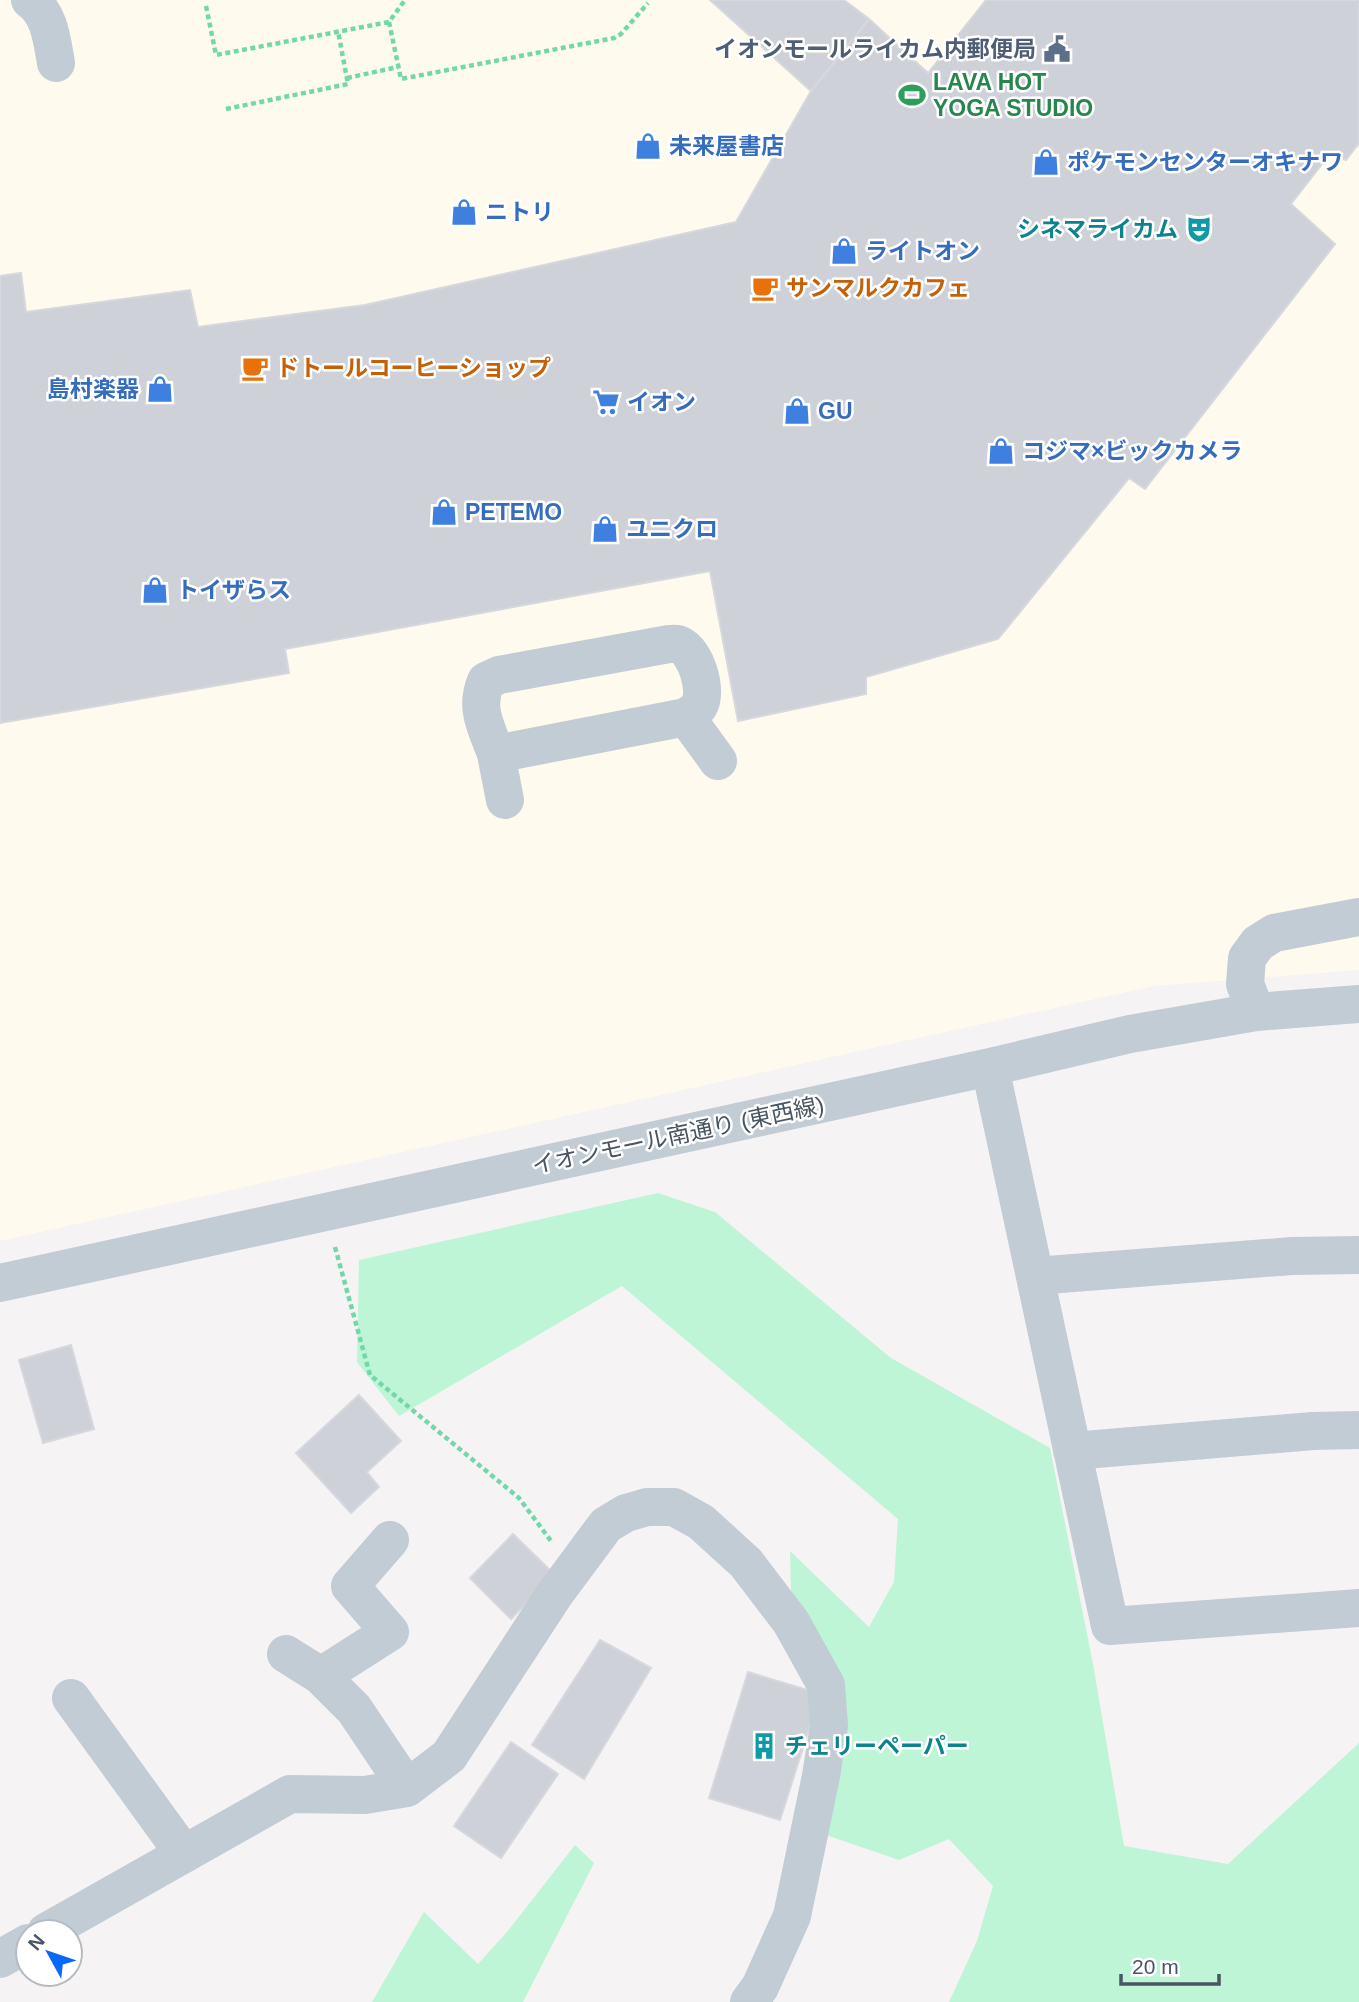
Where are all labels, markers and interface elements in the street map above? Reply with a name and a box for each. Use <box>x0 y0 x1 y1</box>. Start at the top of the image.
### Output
public building icon: イオンモールライカム内郵便局 <box>1042 34 1072 64</box>
place label: イオンモールライカム内郵便局 <box>714 36 1036 62</box>
place label: LAVA HOT YOGA STUDIO <box>933 69 1093 121</box>
sports icon: LAVA HOT YOGA STUDIO <box>897 80 927 110</box>
shop icon: 未来屋書店 <box>633 131 663 161</box>
place label: 未来屋書店 <box>669 133 784 159</box>
shop icon: ポケモンセンターオキナワ <box>1031 147 1061 177</box>
place label: ポケモンセンターオキナワ <box>1067 149 1343 175</box>
shop icon: ニトリ <box>449 197 479 227</box>
place label: ニトリ <box>485 199 554 225</box>
theatre icon: シネマライカム <box>1184 214 1214 244</box>
place label: シネマライカム <box>1017 216 1178 242</box>
shop icon: ライトオン <box>829 236 859 266</box>
place label: ライトオン <box>865 238 980 264</box>
cafe icon: サンマルクカフェ <box>750 273 780 303</box>
place label: サンマルクカフェ <box>786 275 970 301</box>
cafe icon: ドトールコーヒーショップ <box>240 353 270 383</box>
place label: ドトールコーヒーショップ <box>276 355 551 381</box>
shop icon: 島村楽器 <box>145 374 175 404</box>
place label: 島村楽器 <box>47 376 139 402</box>
supermarket icon: イオン <box>591 387 621 417</box>
place label: イオン <box>627 389 696 415</box>
shop icon: GU <box>782 396 812 426</box>
place label: GU <box>818 398 853 424</box>
shop icon: コジマ×ビックカメラ <box>986 436 1016 466</box>
place label: コジマ×ビックカメラ <box>1022 438 1242 464</box>
shop icon: PETEMO <box>429 497 459 527</box>
place label: PETEMO <box>465 499 562 525</box>
shop icon: ユニクロ <box>590 514 620 544</box>
place label: ユニクロ <box>626 516 718 542</box>
shop icon: トイザらス <box>140 575 170 605</box>
place label: トイザらス <box>176 577 291 603</box>
street label: イオンモール南通り (東西線) <box>530 1091 826 1179</box>
building icon: チェリーペーパー <box>749 1731 779 1761</box>
place label: チェリーペーパー <box>785 1733 969 1759</box>
north arrow <box>14 1918 84 1988</box>
text: N <box>24 1930 49 1954</box>
scale bar <box>1121 1942 1219 1986</box>
text: 20 m <box>1132 1955 1179 1978</box>

